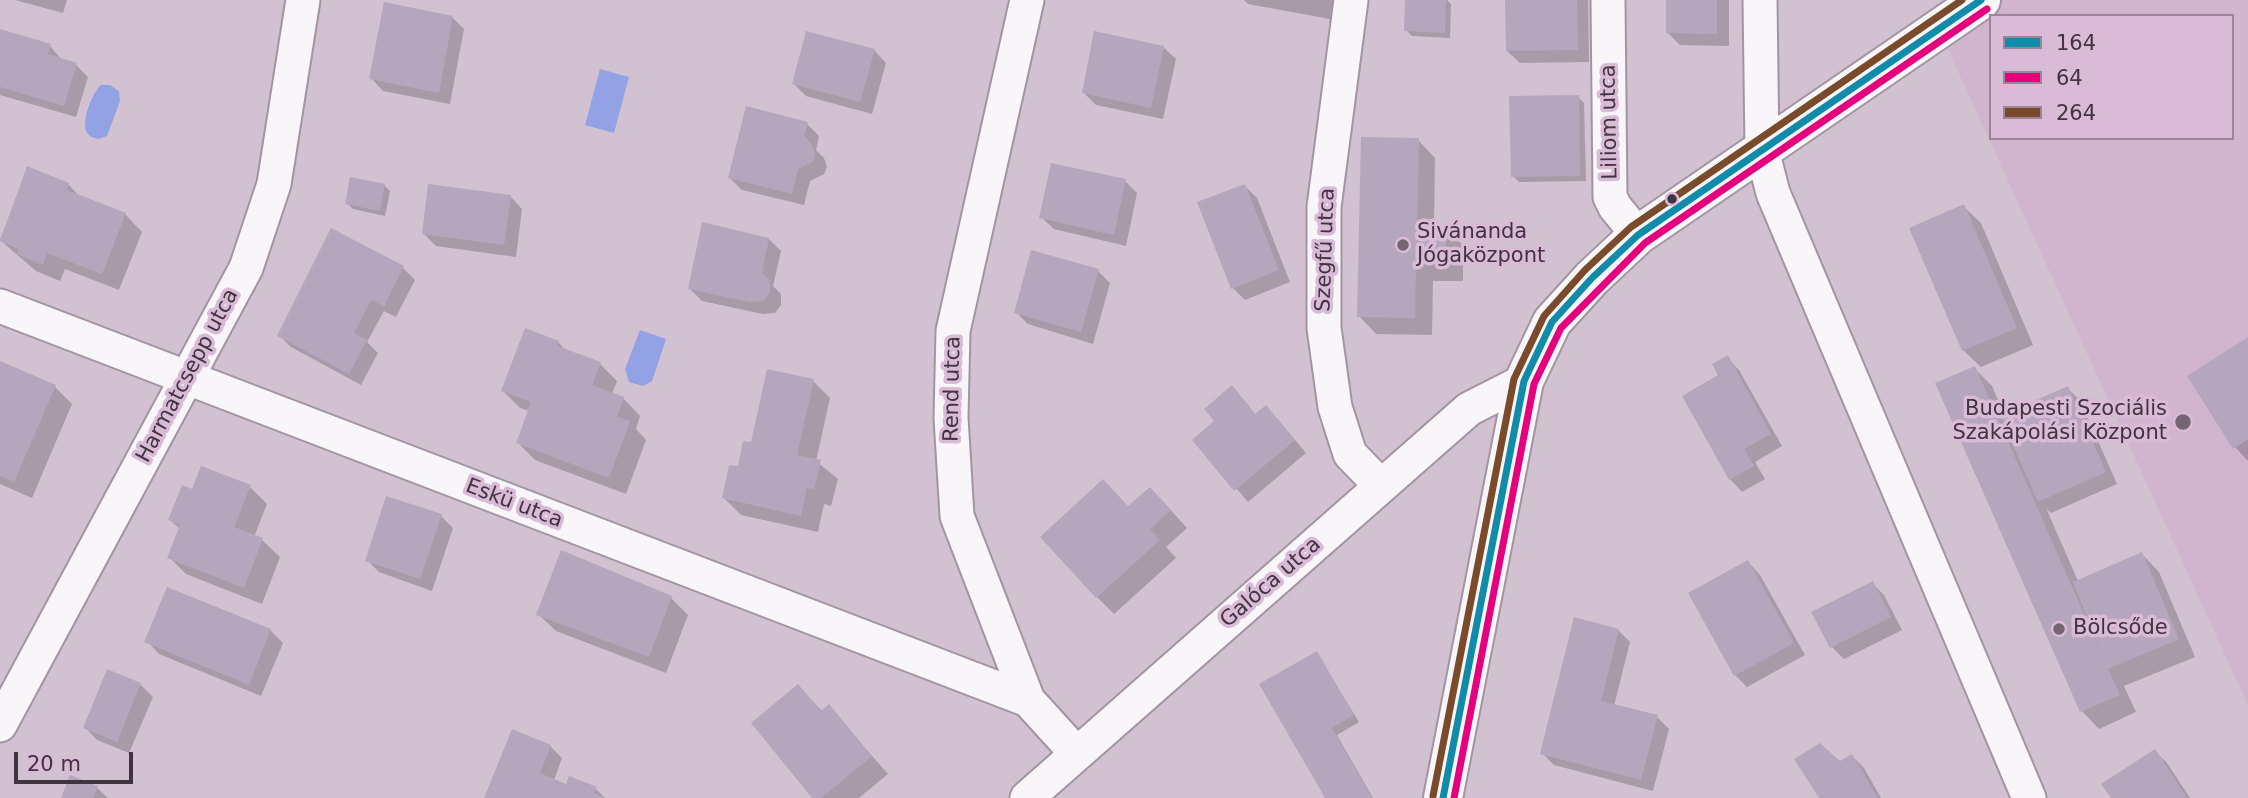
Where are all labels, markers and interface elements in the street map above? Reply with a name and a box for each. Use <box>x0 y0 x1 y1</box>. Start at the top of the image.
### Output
legend <box>1989 14 2234 140</box>
text: 164 <box>2056 31 2096 55</box>
street label: Liliom utca <box>1596 64 1624 180</box>
text: 64 <box>2056 66 2083 90</box>
text: 264 <box>2056 101 2096 125</box>
street label: Szegfű utca <box>1311 188 1341 312</box>
unlabelled marker <box>1665 192 1679 206</box>
place label: Sivánanda Jógaközpont <box>1417 220 1545 270</box>
marker: Sivánanda Jógaközpont <box>1395 237 1411 253</box>
street label: Harmatcsepp utca <box>132 285 244 467</box>
street label: Rend utca <box>939 336 967 442</box>
place label: Budapesti Szociális Szakápolási Központ <box>1952 397 2167 447</box>
marker: Budapesti Szociális Szakápolási Központ <box>2173 412 2193 432</box>
street label: Eskü utca <box>462 474 566 534</box>
street label: Galóca utca <box>1216 533 1326 633</box>
place label: Bölcsőde <box>2073 616 2168 642</box>
marker: Bölcsőde <box>2051 621 2067 637</box>
scale bar <box>18 738 136 782</box>
text: 20 m <box>27 752 81 776</box>

